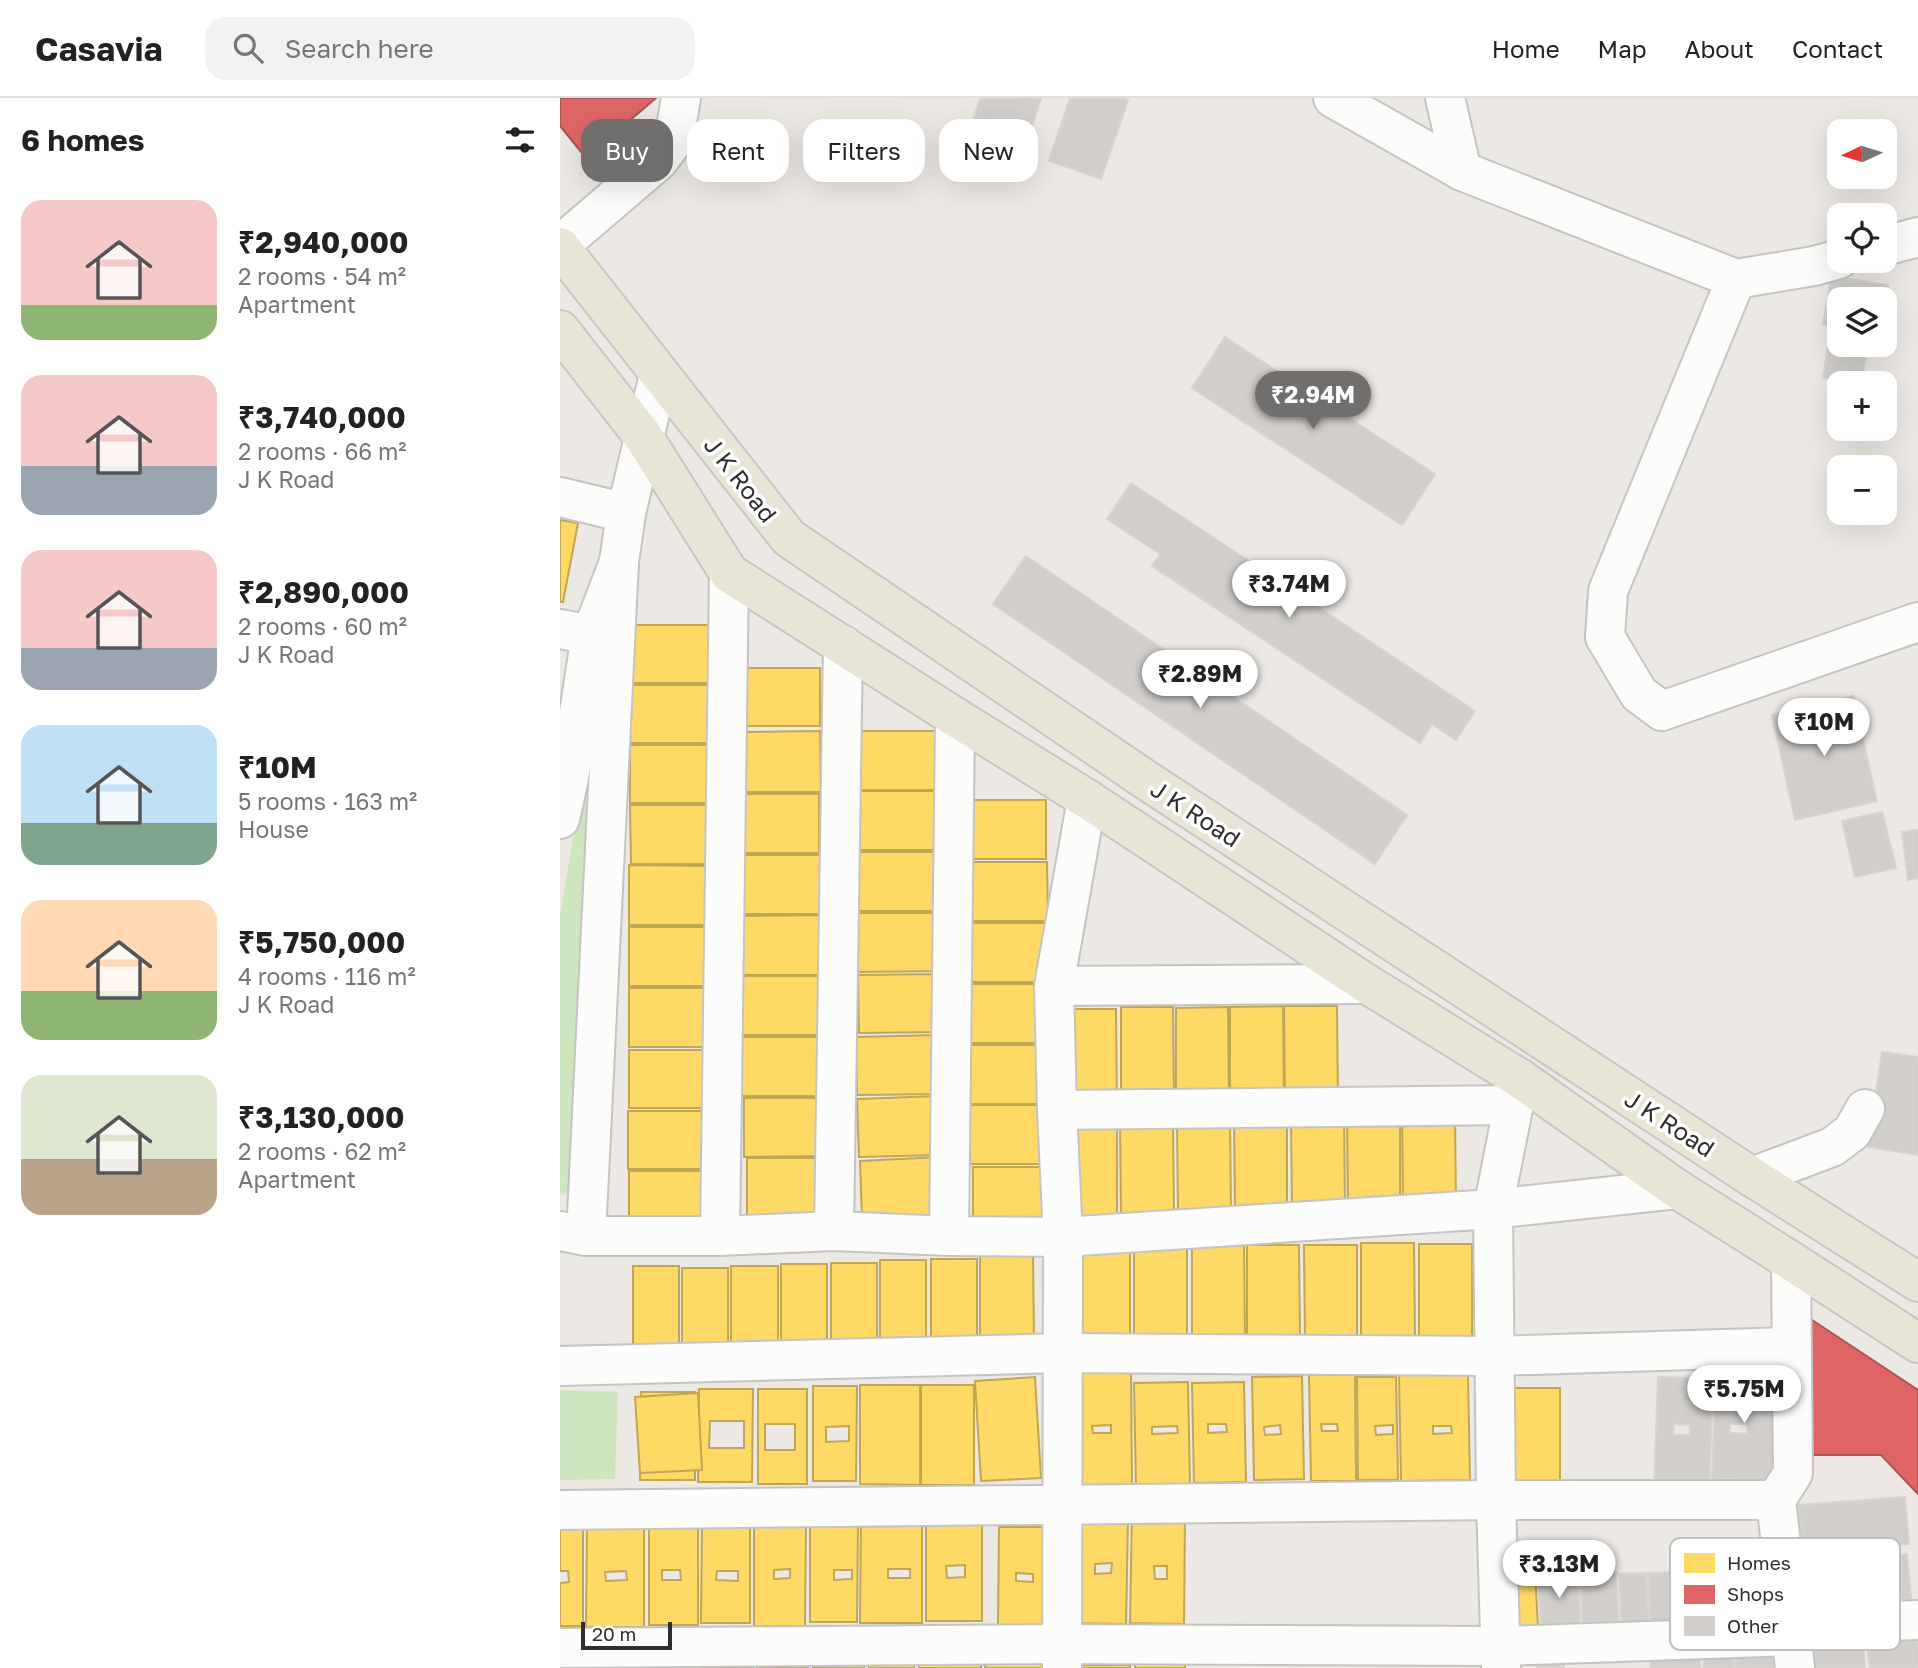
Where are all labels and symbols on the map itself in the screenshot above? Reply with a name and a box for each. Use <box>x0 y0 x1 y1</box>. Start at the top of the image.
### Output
north arrow <box>1827 119 1897 189</box>
pin: ₹2.94M <box>1256 372 1370 431</box>
street label: J K Road <box>699 430 783 528</box>
pin: ₹3.74M <box>1232 560 1346 620</box>
pin: ₹2.89M <box>1143 650 1257 710</box>
pin: ₹10M <box>1783 698 1865 758</box>
street label: J K Road <box>1146 773 1246 853</box>
street label: J K Road <box>1620 1083 1720 1163</box>
pin: ₹5.75M <box>1687 1366 1801 1425</box>
legend <box>1670 1538 1900 1650</box>
pin: ₹3.13M <box>1502 1540 1616 1600</box>
text: Homes <box>1727 1551 1791 1574</box>
text: Shops <box>1727 1582 1784 1605</box>
text: Other <box>1727 1614 1779 1637</box>
scale bar <box>581 1619 672 1651</box>

